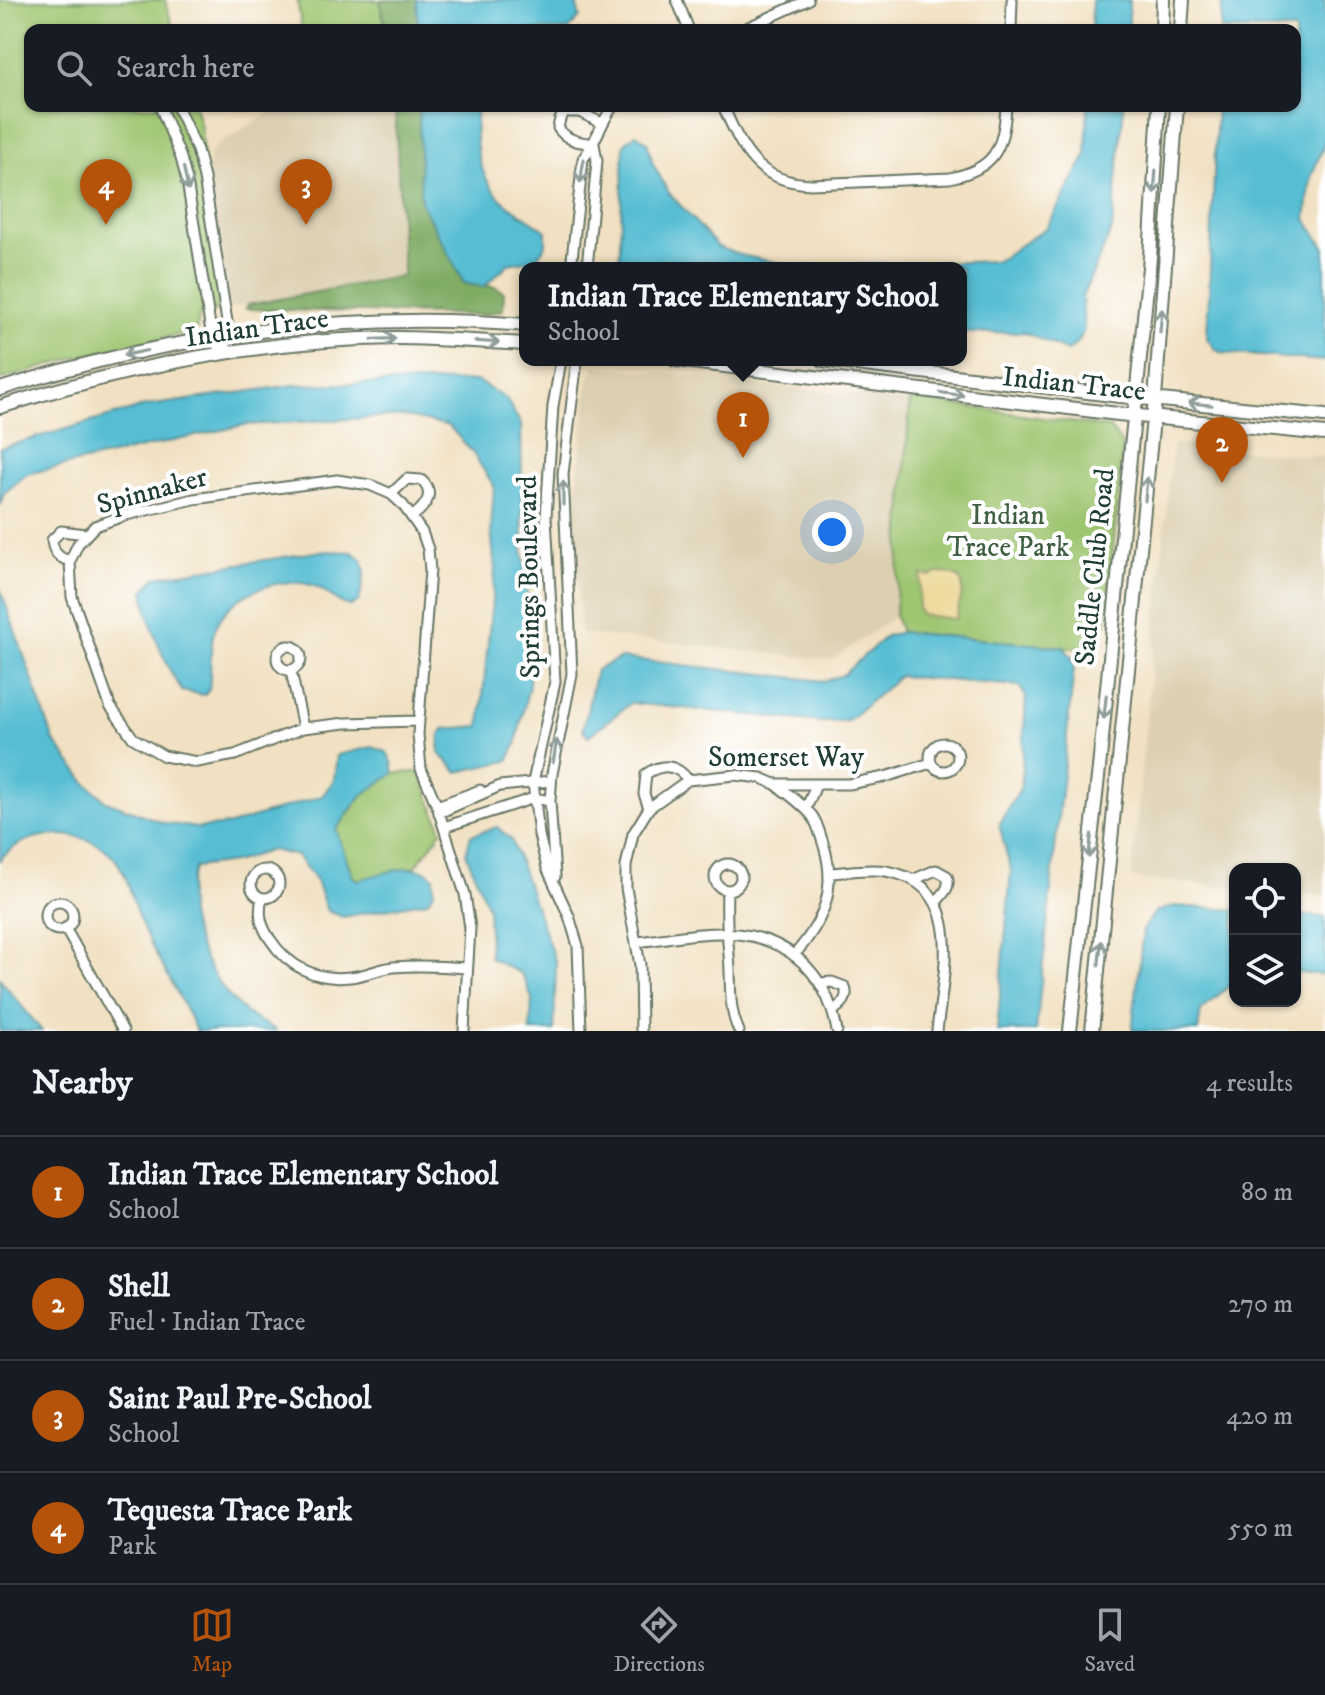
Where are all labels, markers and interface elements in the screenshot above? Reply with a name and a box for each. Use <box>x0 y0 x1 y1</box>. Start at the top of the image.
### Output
search box <box>24 24 1301 112</box>
icon: search <box>52 46 96 90</box>
text: Search here <box>116 50 255 87</box>
one-way arrow <box>574 157 589 183</box>
pin: 4 <box>80 159 132 225</box>
pin: 3 <box>280 159 332 225</box>
one-way arrow <box>179 166 194 192</box>
one-way arrow <box>1147 168 1162 195</box>
popup <box>519 262 967 366</box>
text: Indian Trace Elementary School <box>548 279 938 316</box>
street label: Indian Trace <box>183 301 331 355</box>
one-way arrow <box>1154 308 1169 335</box>
text: School <box>548 316 619 349</box>
one-way arrow <box>370 331 397 346</box>
one-way arrow <box>473 335 500 350</box>
one-way arrow <box>123 346 149 361</box>
street label: Indian Trace <box>1001 359 1147 409</box>
one-way arrow <box>939 387 964 402</box>
pin: 1 <box>717 392 769 458</box>
one-way arrow <box>1187 396 1214 411</box>
pin: 2 <box>1196 417 1248 483</box>
street label: Spinnaker <box>93 459 212 522</box>
street label: Saddle Club Road <box>1067 467 1123 667</box>
street label: Springs Boulevard <box>510 475 548 679</box>
one-way arrow <box>1139 476 1154 503</box>
one-way arrow <box>555 480 571 507</box>
park label: Indian Trace Park <box>947 498 1069 565</box>
your location <box>812 512 852 552</box>
one-way arrow <box>1098 693 1113 720</box>
one-way arrow <box>549 738 564 764</box>
street label: Somerset Way <box>708 740 865 775</box>
one-way arrow <box>1083 832 1098 859</box>
map controls <box>1229 863 1301 1007</box>
button: locate <box>1229 863 1301 935</box>
button: layers <box>1229 935 1301 1007</box>
one-way arrow <box>1093 940 1108 967</box>
text: Nearby <box>32 1062 133 1104</box>
text: 4 results <box>1206 1067 1293 1100</box>
text: Indian Trace Elementary School <box>108 1157 498 1194</box>
text: 1 <box>53 1176 63 1209</box>
text: 80 m <box>1241 1176 1293 1209</box>
text: School <box>108 1194 179 1227</box>
text: Shell <box>108 1269 170 1306</box>
text: 2 <box>52 1288 64 1321</box>
text: 270 m <box>1228 1288 1293 1321</box>
text: Fuel · Indian Trace <box>108 1306 306 1339</box>
text: Saint Paul Pre-School <box>108 1381 371 1418</box>
text: 3 <box>53 1400 63 1433</box>
text: 420 m <box>1226 1400 1293 1433</box>
text: School <box>108 1418 179 1451</box>
text: Tequesta Trace Park <box>108 1493 352 1530</box>
text: 4 <box>51 1512 65 1545</box>
text: 550 m <box>1228 1512 1293 1545</box>
text: Park <box>108 1530 157 1563</box>
tab: Map <box>190 1603 234 1678</box>
tab: Directions <box>614 1603 705 1678</box>
tab: Saved <box>1085 1603 1135 1678</box>

